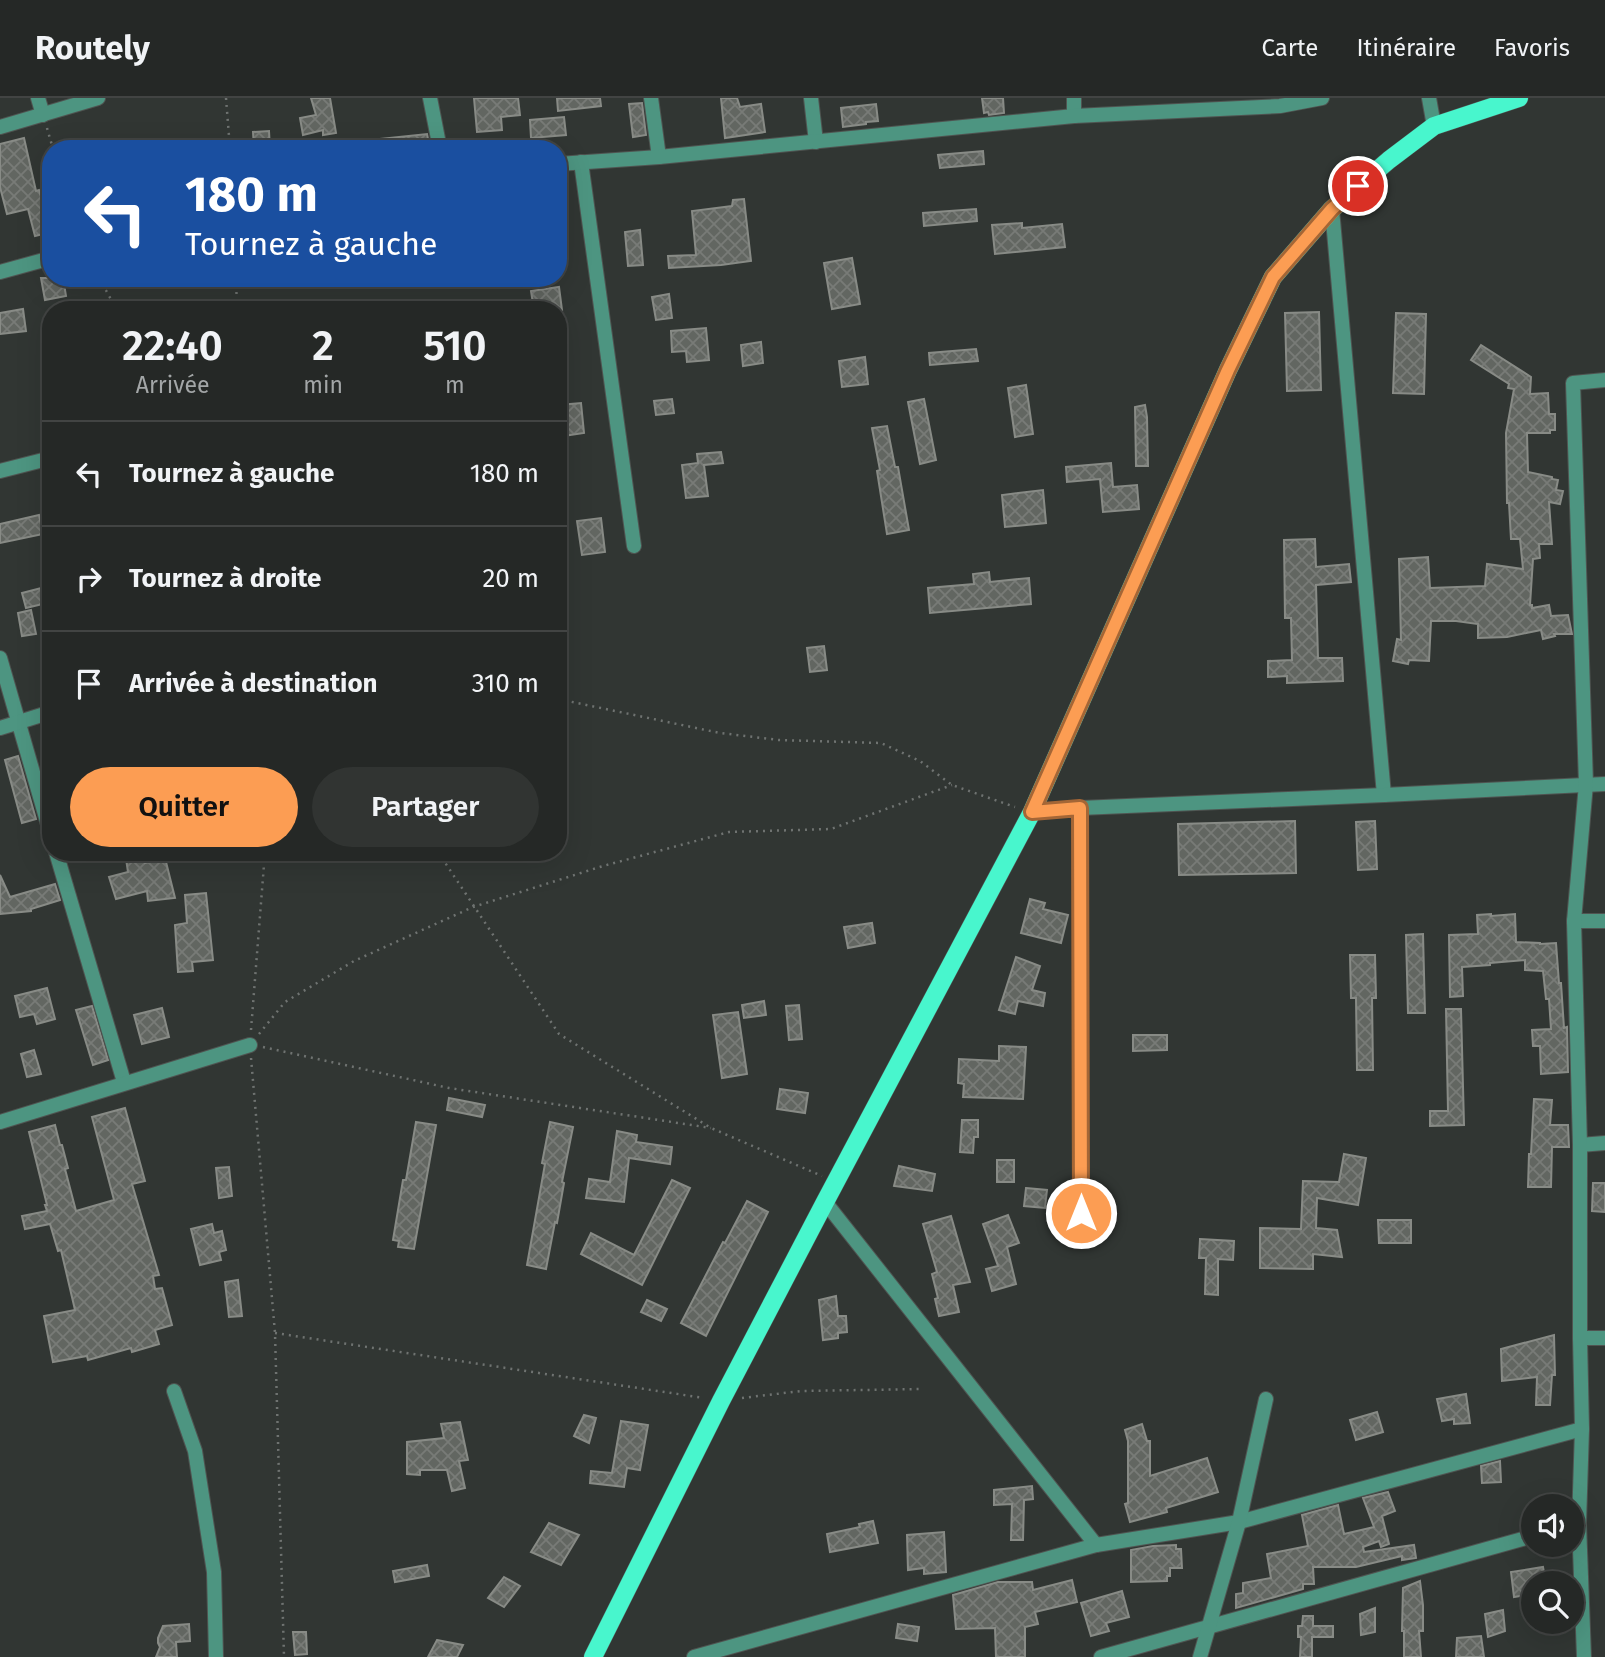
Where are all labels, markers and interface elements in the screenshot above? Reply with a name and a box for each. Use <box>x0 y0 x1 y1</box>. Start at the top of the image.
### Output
text: Routely <box>35 28 150 68</box>
text: Carte <box>1262 34 1318 62</box>
text: Itinéraire <box>1356 34 1456 62</box>
text: Favoris <box>1494 34 1570 62</box>
pin <box>1328 156 1388 216</box>
text: 180 m <box>185 165 318 224</box>
icon: arrive <box>1339 167 1377 205</box>
icon: left <box>70 168 161 259</box>
text: Tournez à gauche <box>185 225 437 263</box>
text: 22:40 <box>122 321 223 371</box>
text: 2 <box>312 321 334 371</box>
text: 510 <box>423 321 487 371</box>
text: Arrivée <box>136 371 210 399</box>
text: min <box>303 371 343 399</box>
text: m <box>445 371 465 399</box>
icon: left <box>70 455 108 493</box>
text: Tournez à gauche <box>129 458 334 489</box>
text: 180 m <box>470 458 539 489</box>
icon: right <box>70 560 108 598</box>
text: Tournez à droite <box>129 563 321 594</box>
text: 20 m <box>482 563 539 594</box>
icon: arrive <box>70 665 108 703</box>
text: Arrivée à destination <box>129 668 378 699</box>
text: 310 m <box>472 668 539 699</box>
button: Quitter <box>70 767 298 847</box>
button: Partager <box>312 767 539 847</box>
position arrow <box>1044 1176 1118 1250</box>
map controls <box>1521 1494 1584 1634</box>
button: sound <box>1521 1494 1584 1557</box>
button: search <box>1521 1571 1584 1634</box>

